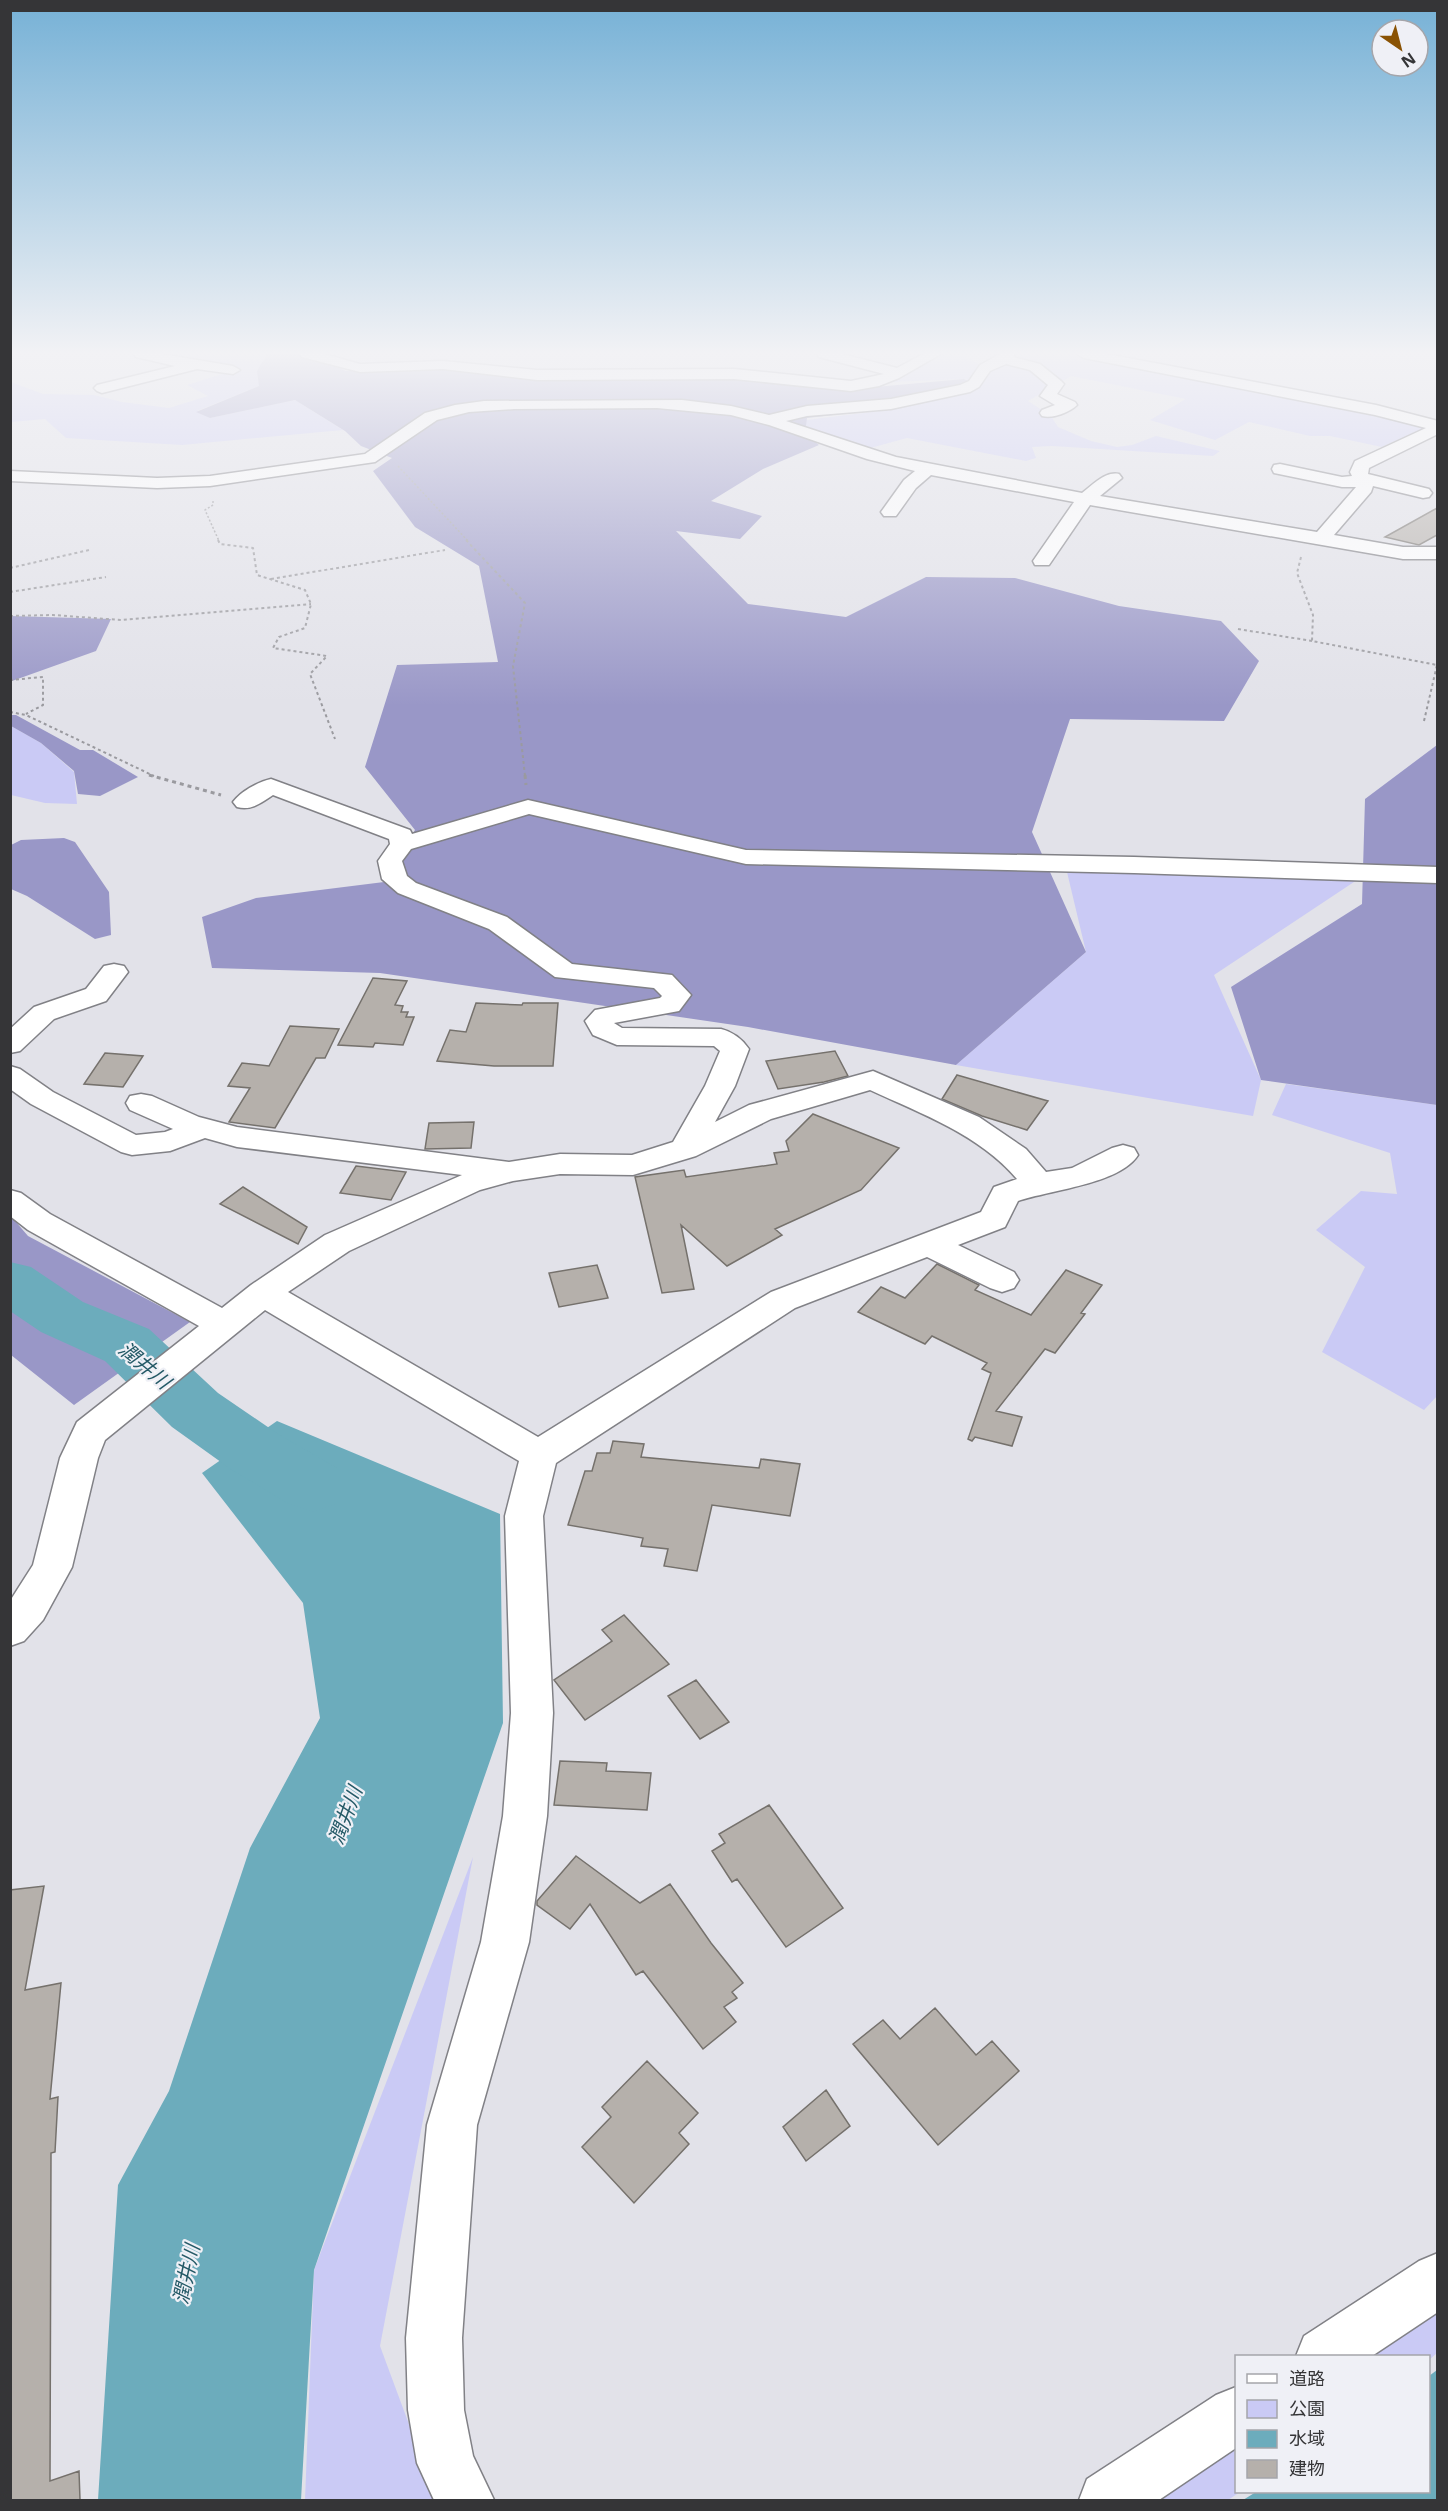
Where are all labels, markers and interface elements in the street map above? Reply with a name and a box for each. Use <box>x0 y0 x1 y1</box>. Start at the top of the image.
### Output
north arrow <box>1370 18 1430 78</box>
text: N <box>1397 48 1420 73</box>
water label: 潤井川 <box>113 1335 178 1396</box>
water label: 潤井川 <box>322 1780 369 1848</box>
water label: 潤井川 <box>167 2240 206 2306</box>
legend <box>1235 2355 1430 2493</box>
text: 道路 <box>1289 2366 1325 2390</box>
text: 公園 <box>1289 2396 1325 2420</box>
text: 水域 <box>1289 2426 1325 2450</box>
text: 建物 <box>1289 2456 1325 2480</box>

